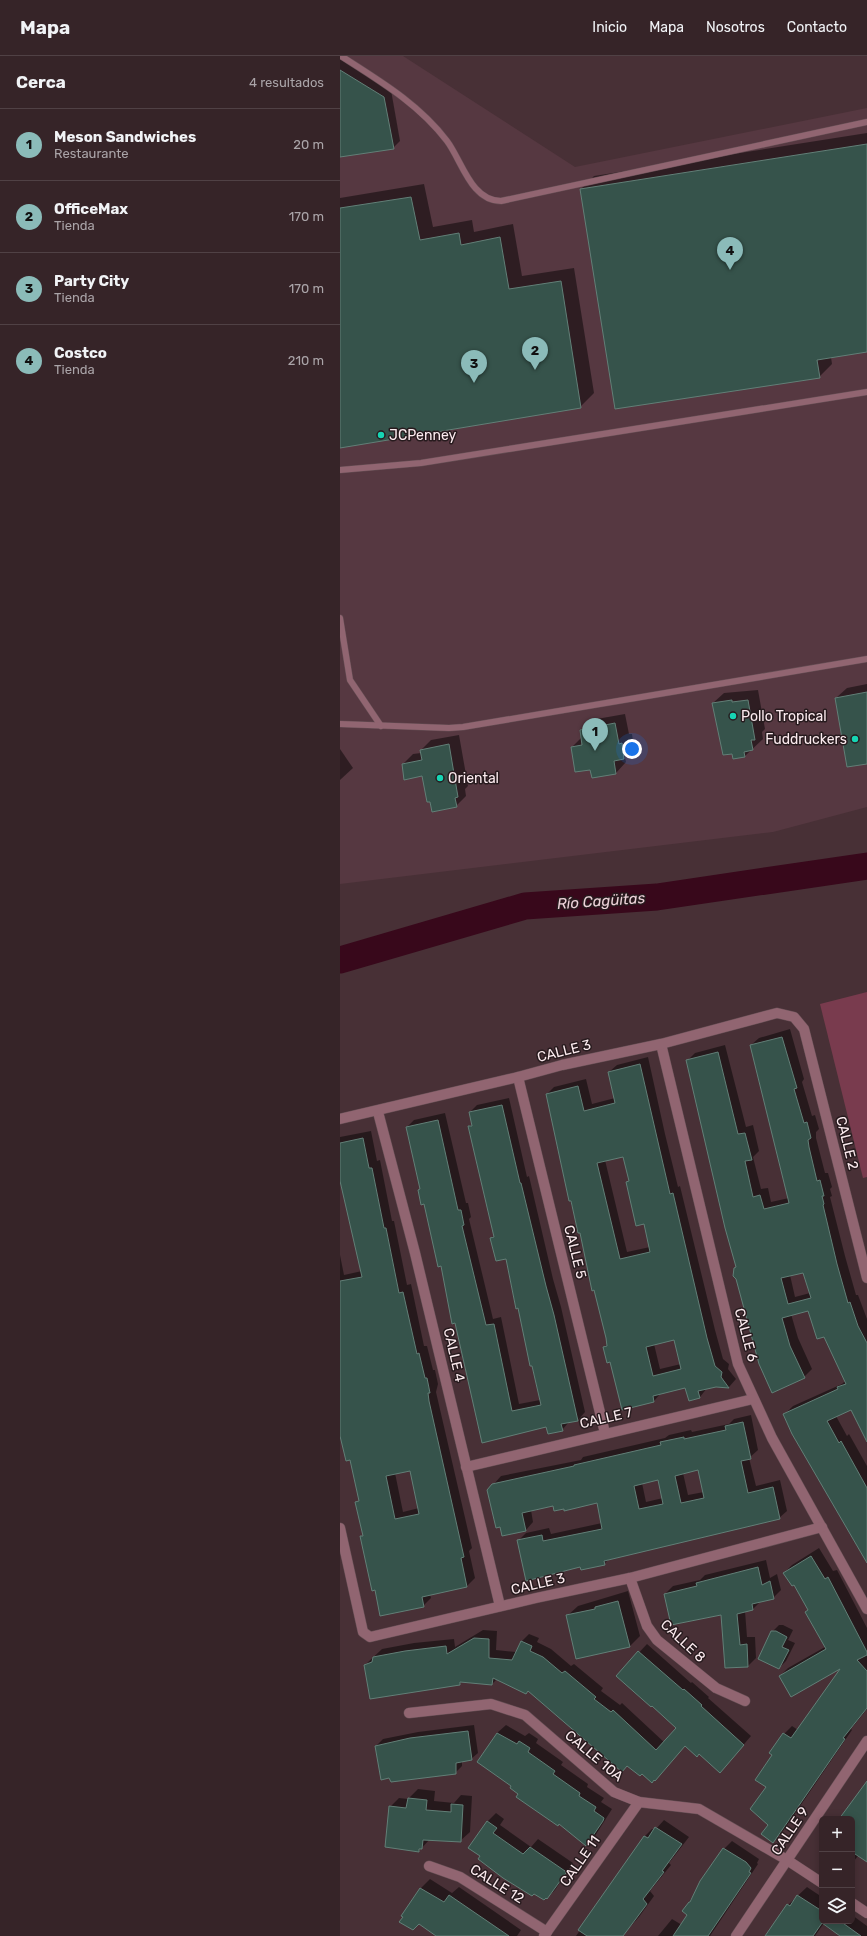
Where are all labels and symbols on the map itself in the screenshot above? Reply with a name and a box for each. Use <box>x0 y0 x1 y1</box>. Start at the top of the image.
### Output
pin: 4 <box>717 237 743 270</box>
pin: 2 <box>522 337 548 370</box>
pin: 3 <box>461 350 487 383</box>
place label: JCPenney <box>389 427 456 444</box>
marker: JCPenney <box>376 430 386 440</box>
place label: Pollo Tropical <box>741 708 827 725</box>
marker: Pollo Tropical <box>728 711 738 721</box>
pin: 1 <box>582 718 608 751</box>
place label: Fuddruckers <box>765 731 847 748</box>
marker: Fuddruckers <box>850 734 860 744</box>
your location <box>622 739 642 759</box>
place label: Oriental <box>448 770 499 787</box>
marker: Oriental <box>435 773 445 783</box>
water label: Río Cagüitas <box>556 889 646 913</box>
street label: CALLE 3 <box>535 1036 593 1066</box>
street label: CALLE 2 <box>832 1114 862 1172</box>
street label: CALLE 5 <box>560 1223 590 1281</box>
street label: CALLE 6 <box>731 1306 761 1364</box>
street label: CALLE 4 <box>440 1326 469 1384</box>
street label: CALLE 7 <box>578 1404 634 1432</box>
street label: CALLE 3 <box>509 1570 567 1598</box>
street label: CALLE 8 <box>657 1616 709 1666</box>
street label: CALLE 10A <box>562 1727 627 1786</box>
street label: CALLE 9 <box>768 1804 812 1858</box>
street label: CALLE 11 <box>556 1832 604 1890</box>
street label: CALLE 12 <box>467 1861 527 1907</box>

